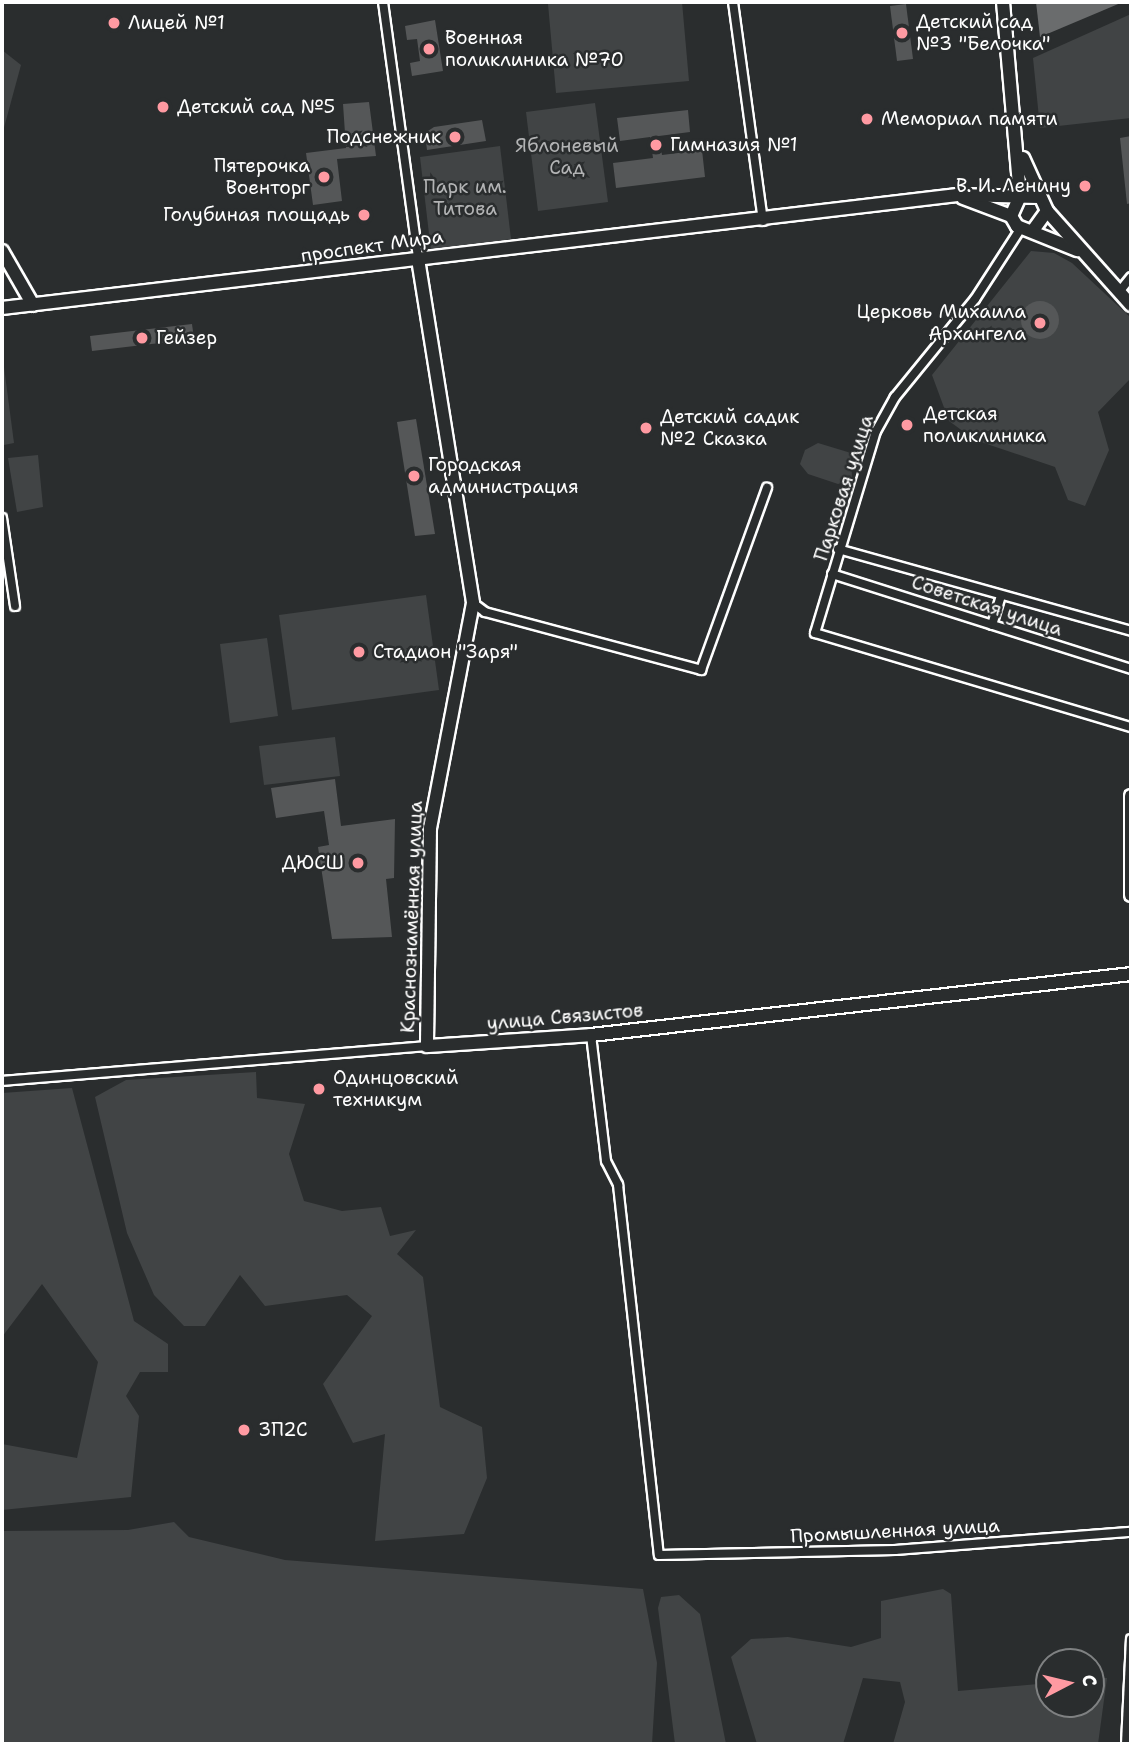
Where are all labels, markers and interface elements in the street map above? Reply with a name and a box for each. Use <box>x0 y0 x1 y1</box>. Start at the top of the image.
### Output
place label: Детский сад №3 "Белочка" <box>916 11 1050 55</box>
place label: Лицей №1 <box>128 12 225 34</box>
marker: Лицей №1 <box>106 15 122 31</box>
marker: Детский сад №3 "Белочка" <box>894 25 910 41</box>
place label: Военная поликлиника №70 <box>445 27 624 71</box>
marker: Военная поликлиника №70 <box>419 39 439 59</box>
place label: Детский сад №5 <box>177 96 335 118</box>
marker: Детский сад №5 <box>155 99 171 115</box>
place label: Мемориал памяти <box>881 108 1058 130</box>
marker: Мемориал памяти <box>859 111 875 127</box>
place label: Подснежник <box>327 126 441 148</box>
marker: Подснежник <box>447 129 463 145</box>
place label: Гимназия №1 <box>670 134 798 156</box>
park label: Яблоневый Сад <box>515 135 619 179</box>
marker: Гимназия №1 <box>648 137 664 153</box>
place label: Пятерочка Военторг <box>214 155 310 199</box>
marker: Пятерочка Военторг <box>316 169 332 185</box>
place label: В. И. Ленину <box>956 175 1071 197</box>
park label: Парк им. Титова <box>423 176 507 220</box>
marker: В. И. Ленину <box>1077 178 1093 194</box>
place label: Голубиная площадь <box>163 204 350 226</box>
marker: Голубиная площадь <box>356 207 372 223</box>
street label: проспект Мира <box>299 225 445 267</box>
place label: Церковь Михаила Архангела <box>856 301 1026 345</box>
marker: Церковь Михаила Архангела <box>1032 315 1048 331</box>
place label: Гейзер <box>156 327 217 349</box>
marker: Гейзер <box>134 330 150 346</box>
place label: Детская поликлиника <box>923 403 1046 447</box>
place label: Детский садик №2 Сказка <box>660 406 799 450</box>
street label: Парковая улица <box>810 412 878 564</box>
marker: Детская поликлиника <box>897 415 917 435</box>
marker: Детский садик №2 Сказка <box>638 420 654 436</box>
place label: Городская администрация <box>428 454 579 498</box>
marker: Городская администрация <box>406 468 422 484</box>
street label: Советская улица <box>909 571 1065 641</box>
place label: Стадион "Заря" <box>373 641 518 663</box>
marker: Стадион "Заря" <box>351 644 367 660</box>
street label: Краснознамённая улица <box>397 801 427 1033</box>
place label: ДЮСШ <box>282 852 344 874</box>
marker: ДЮСШ <box>350 855 366 871</box>
street label: улица Связистов <box>486 999 644 1035</box>
place label: Одинцовский техникум <box>333 1067 458 1111</box>
marker: Одинцовский техникум <box>311 1081 327 1097</box>
place label: 3П2С <box>258 1419 308 1441</box>
marker: 3П2С <box>236 1422 252 1438</box>
street label: Промышленная улица <box>790 1514 1000 1548</box>
north arrow <box>1035 1648 1105 1718</box>
text: С <box>1076 1673 1102 1688</box>

